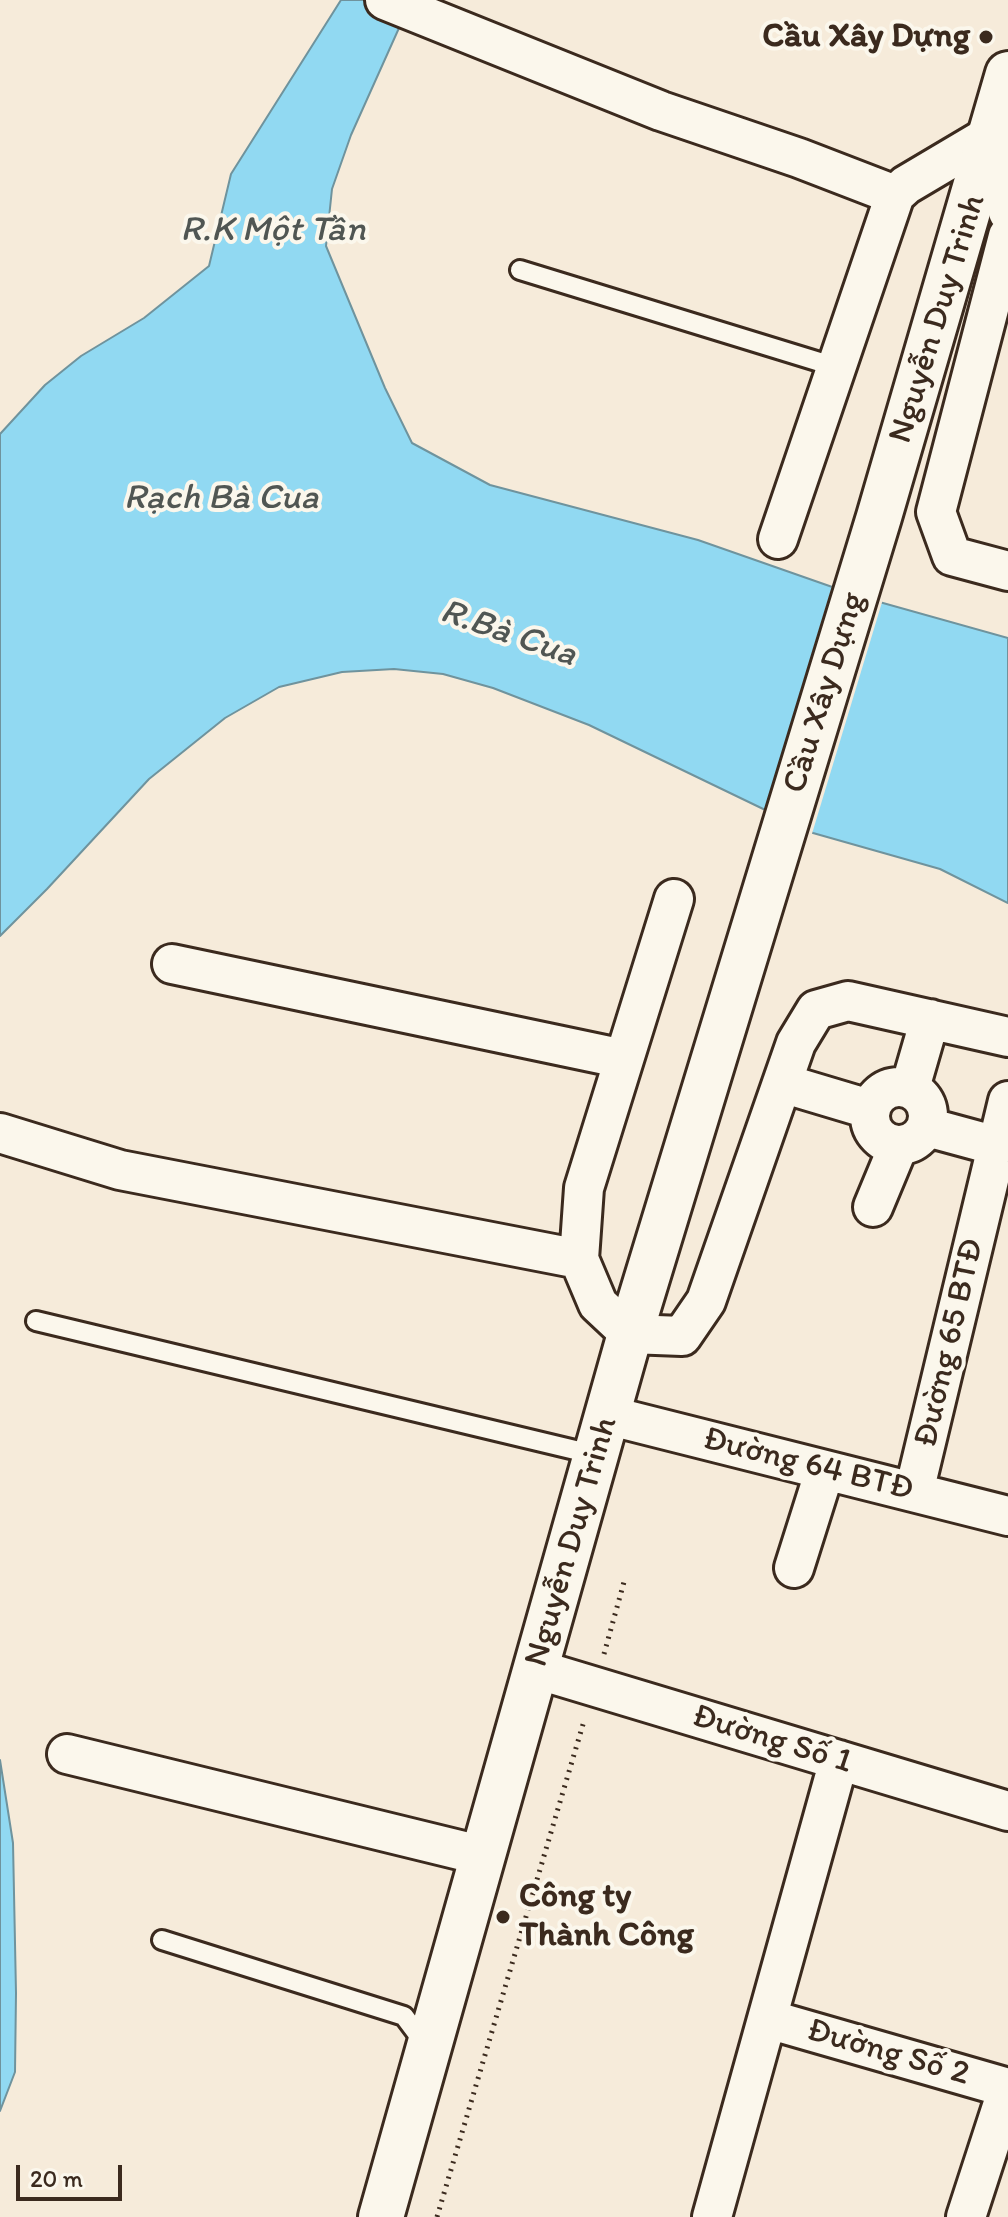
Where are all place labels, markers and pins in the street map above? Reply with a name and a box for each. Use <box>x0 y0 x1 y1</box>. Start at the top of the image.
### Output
place label: Cầu Xây Dựng <box>762 17 970 57</box>
marker: Cầu Xây Dựng <box>977 28 995 46</box>
place label: Công ty Thành Công <box>519 1877 694 1956</box>
marker: Công ty Thành Công <box>494 1908 512 1926</box>

